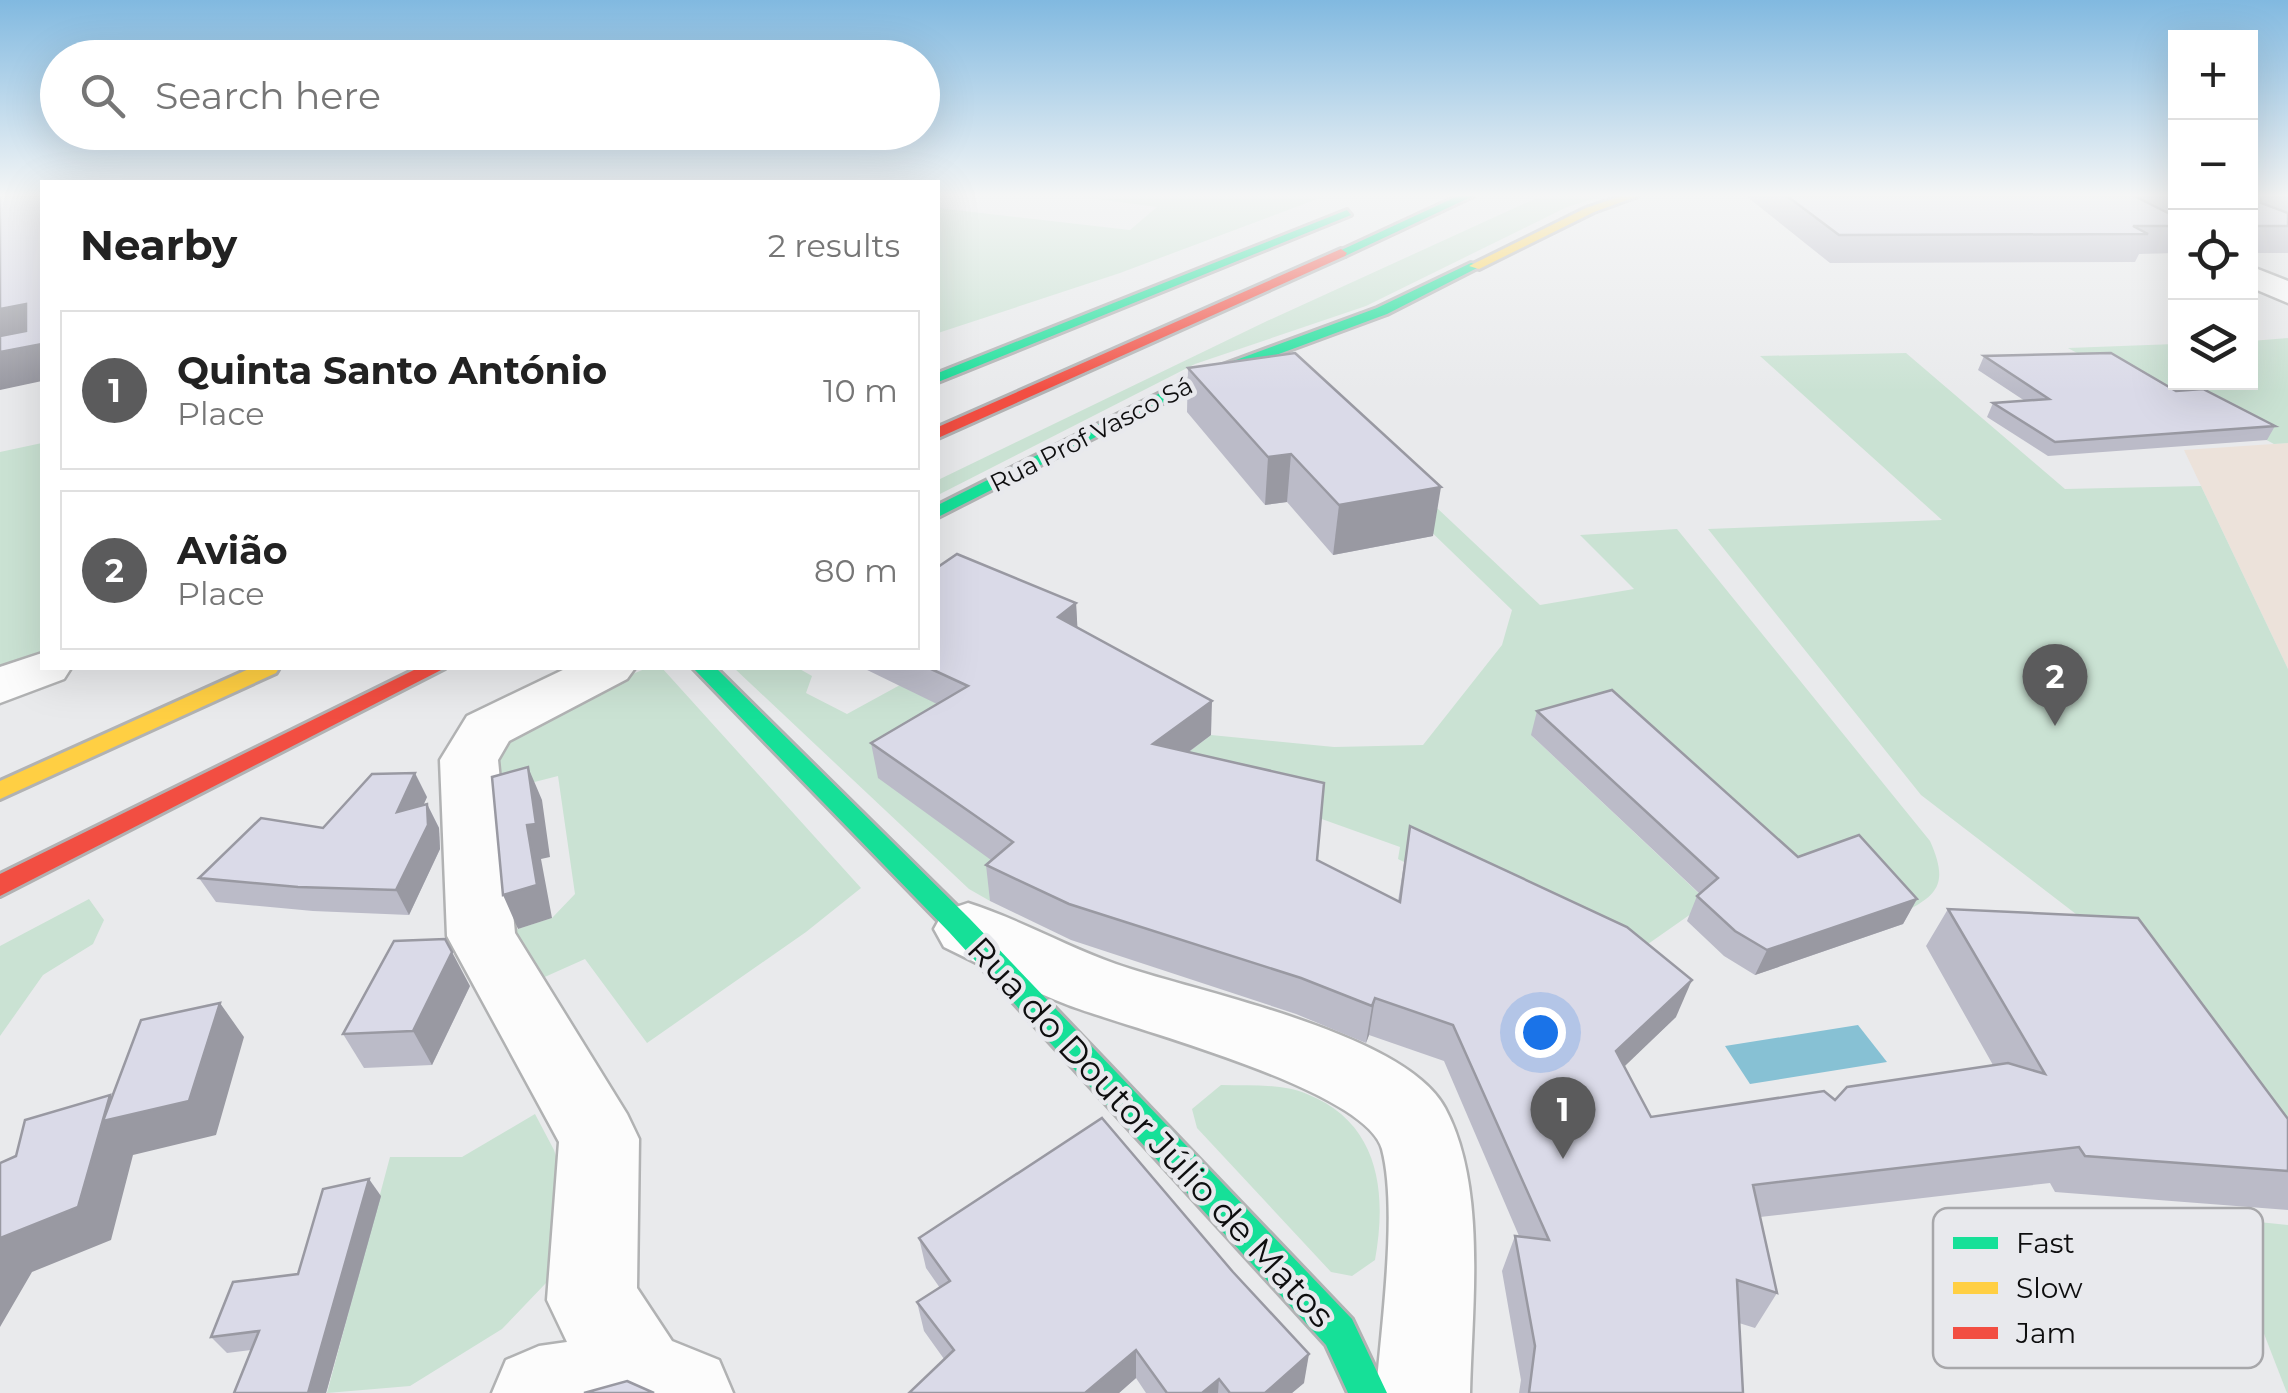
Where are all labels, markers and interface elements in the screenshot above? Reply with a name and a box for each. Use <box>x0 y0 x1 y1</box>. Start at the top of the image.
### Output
map controls <box>2168 30 2258 390</box>
button: + <box>2168 30 2258 120</box>
search box <box>40 40 940 150</box>
icon: search <box>75 68 130 123</box>
text: Search here <box>155 72 381 119</box>
button: − <box>2168 120 2258 210</box>
button: locate <box>2168 210 2258 300</box>
text: Nearby <box>80 219 237 271</box>
text: 2 results <box>768 226 900 265</box>
button: layers <box>2168 300 2258 390</box>
text: Quinta Santo António <box>177 347 607 394</box>
street label: Rua Prof Vasco Sá <box>985 370 1197 498</box>
text: 1 <box>108 371 121 410</box>
text: 10 m <box>823 371 898 410</box>
text: Place <box>177 394 265 433</box>
text: Avião <box>177 527 288 574</box>
text: 2 <box>105 551 124 590</box>
text: 80 m <box>814 551 898 590</box>
text: Place <box>177 574 265 613</box>
pin: 2 <box>2022 644 2088 726</box>
street label: Rua do Doutor Júlio de Matos <box>959 928 1343 1336</box>
your location <box>1515 1007 1566 1058</box>
pin: 1 <box>1530 1076 1596 1159</box>
legend <box>1933 1208 2263 1368</box>
text: Fast <box>2016 1226 2075 1260</box>
text: Slow <box>2016 1271 2083 1305</box>
text: Jam <box>2015 1316 2076 1350</box>

